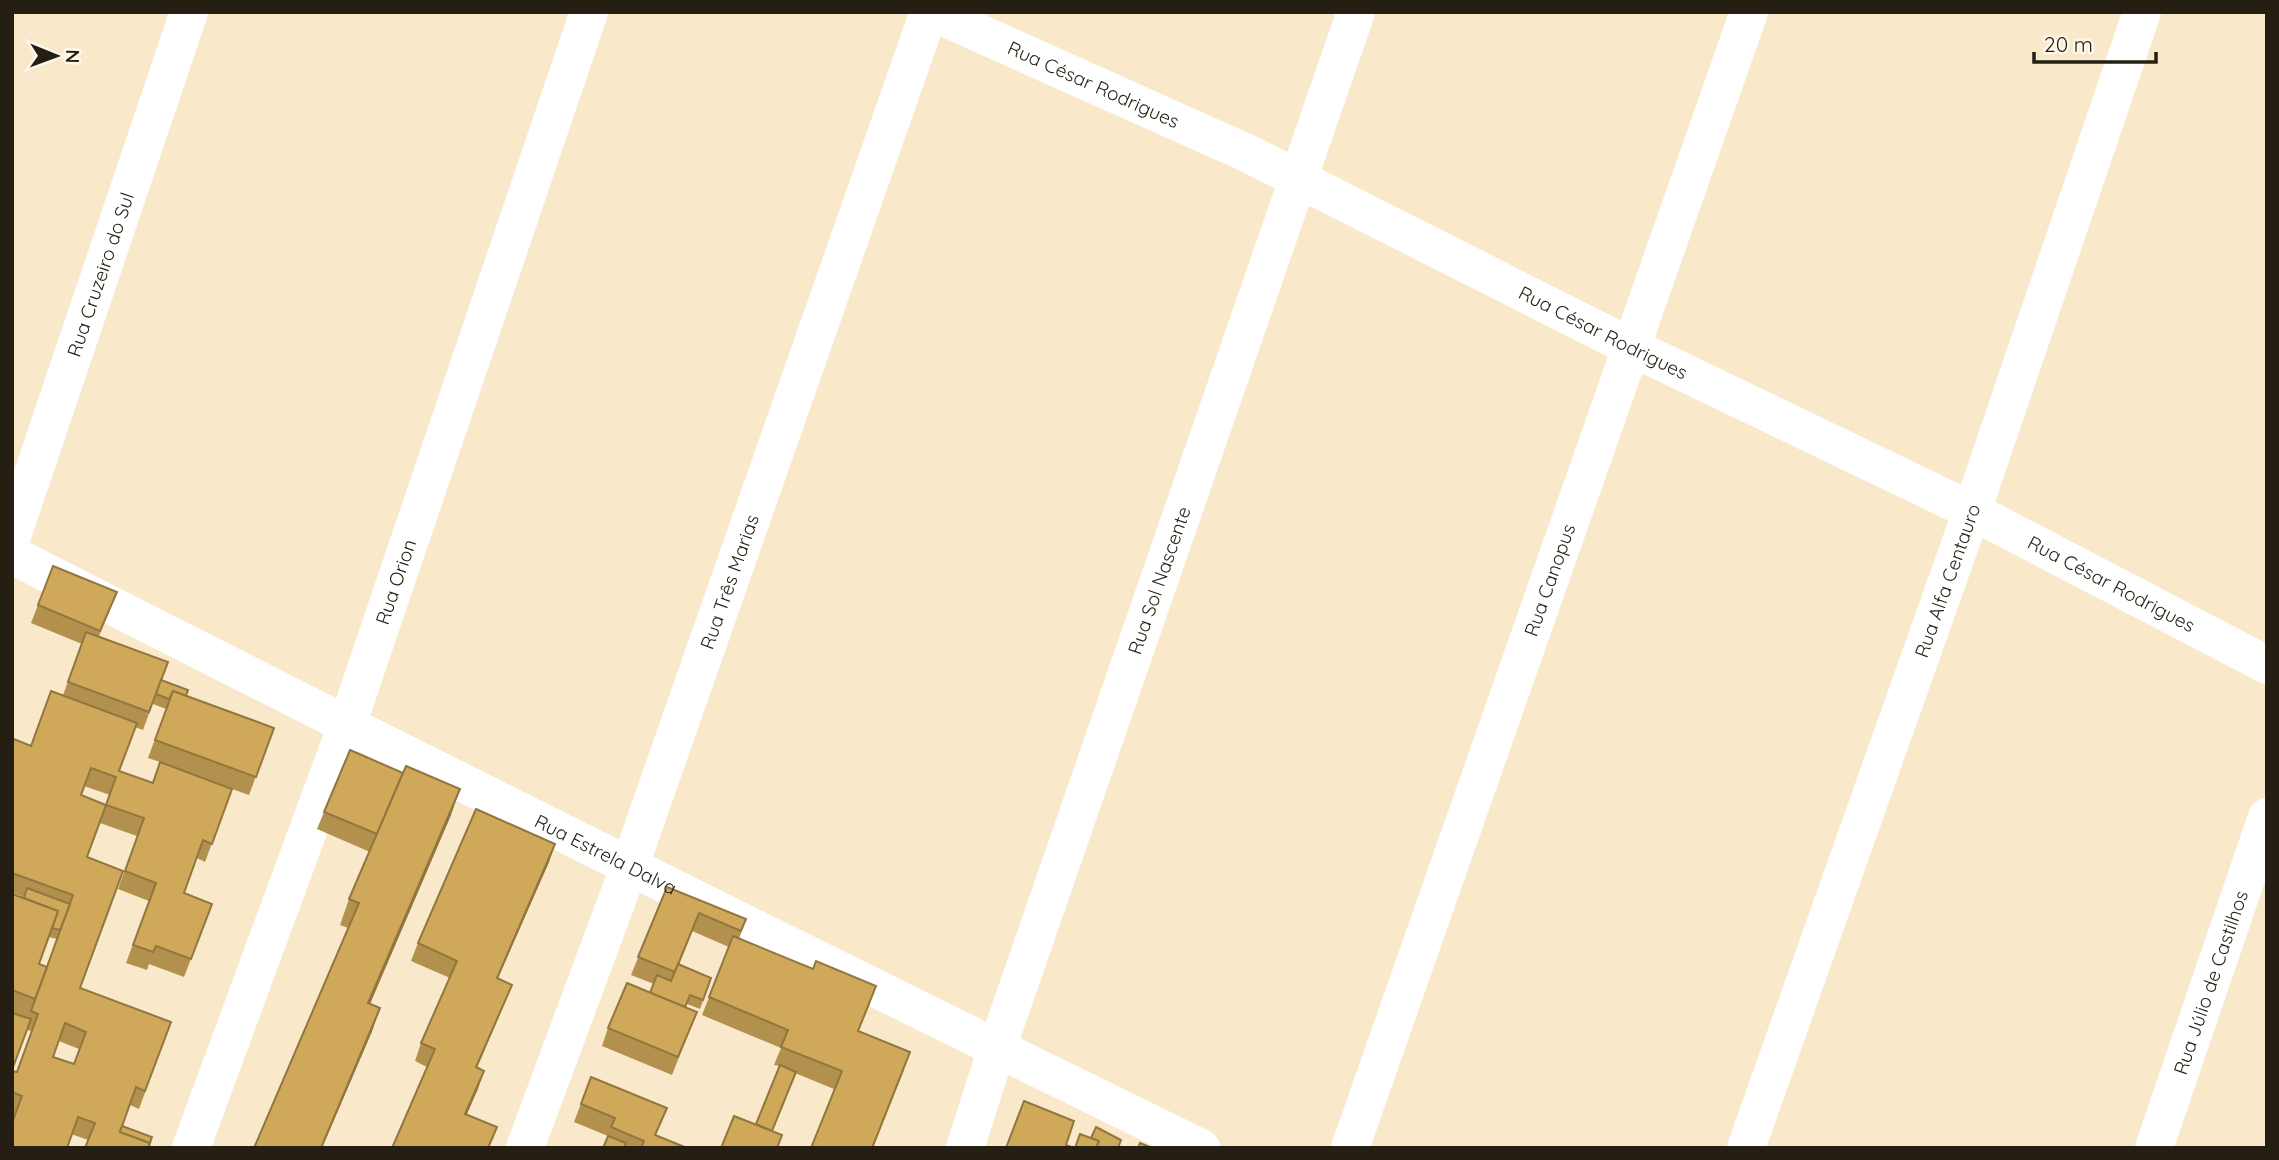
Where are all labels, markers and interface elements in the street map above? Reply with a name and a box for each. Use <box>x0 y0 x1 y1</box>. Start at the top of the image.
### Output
north arrow <box>21 21 91 91</box>
scale bar <box>2034 21 2156 65</box>
text: 20 m <box>2044 31 2093 57</box>
street label: Rua César Rodrigues <box>1004 35 1183 133</box>
text: N <box>61 49 85 63</box>
street label: Rua Cruzeiro do Sul <box>61 189 139 360</box>
street label: Rua César Rodrigues <box>1515 280 1692 384</box>
street label: Rua Alfa Centauro <box>1909 501 1986 661</box>
street label: Rua Sol Nascente <box>1122 503 1196 657</box>
street label: Rua Três Marias <box>695 511 764 652</box>
street label: Rua Canopus <box>1519 520 1580 640</box>
street label: Rua César Rodrigues <box>2024 530 2199 637</box>
street label: Rua Orion <box>370 536 421 628</box>
street label: Rua Estrela Dalva <box>531 809 681 900</box>
street label: Rua Júlio de Castilhos <box>2168 887 2253 1078</box>

